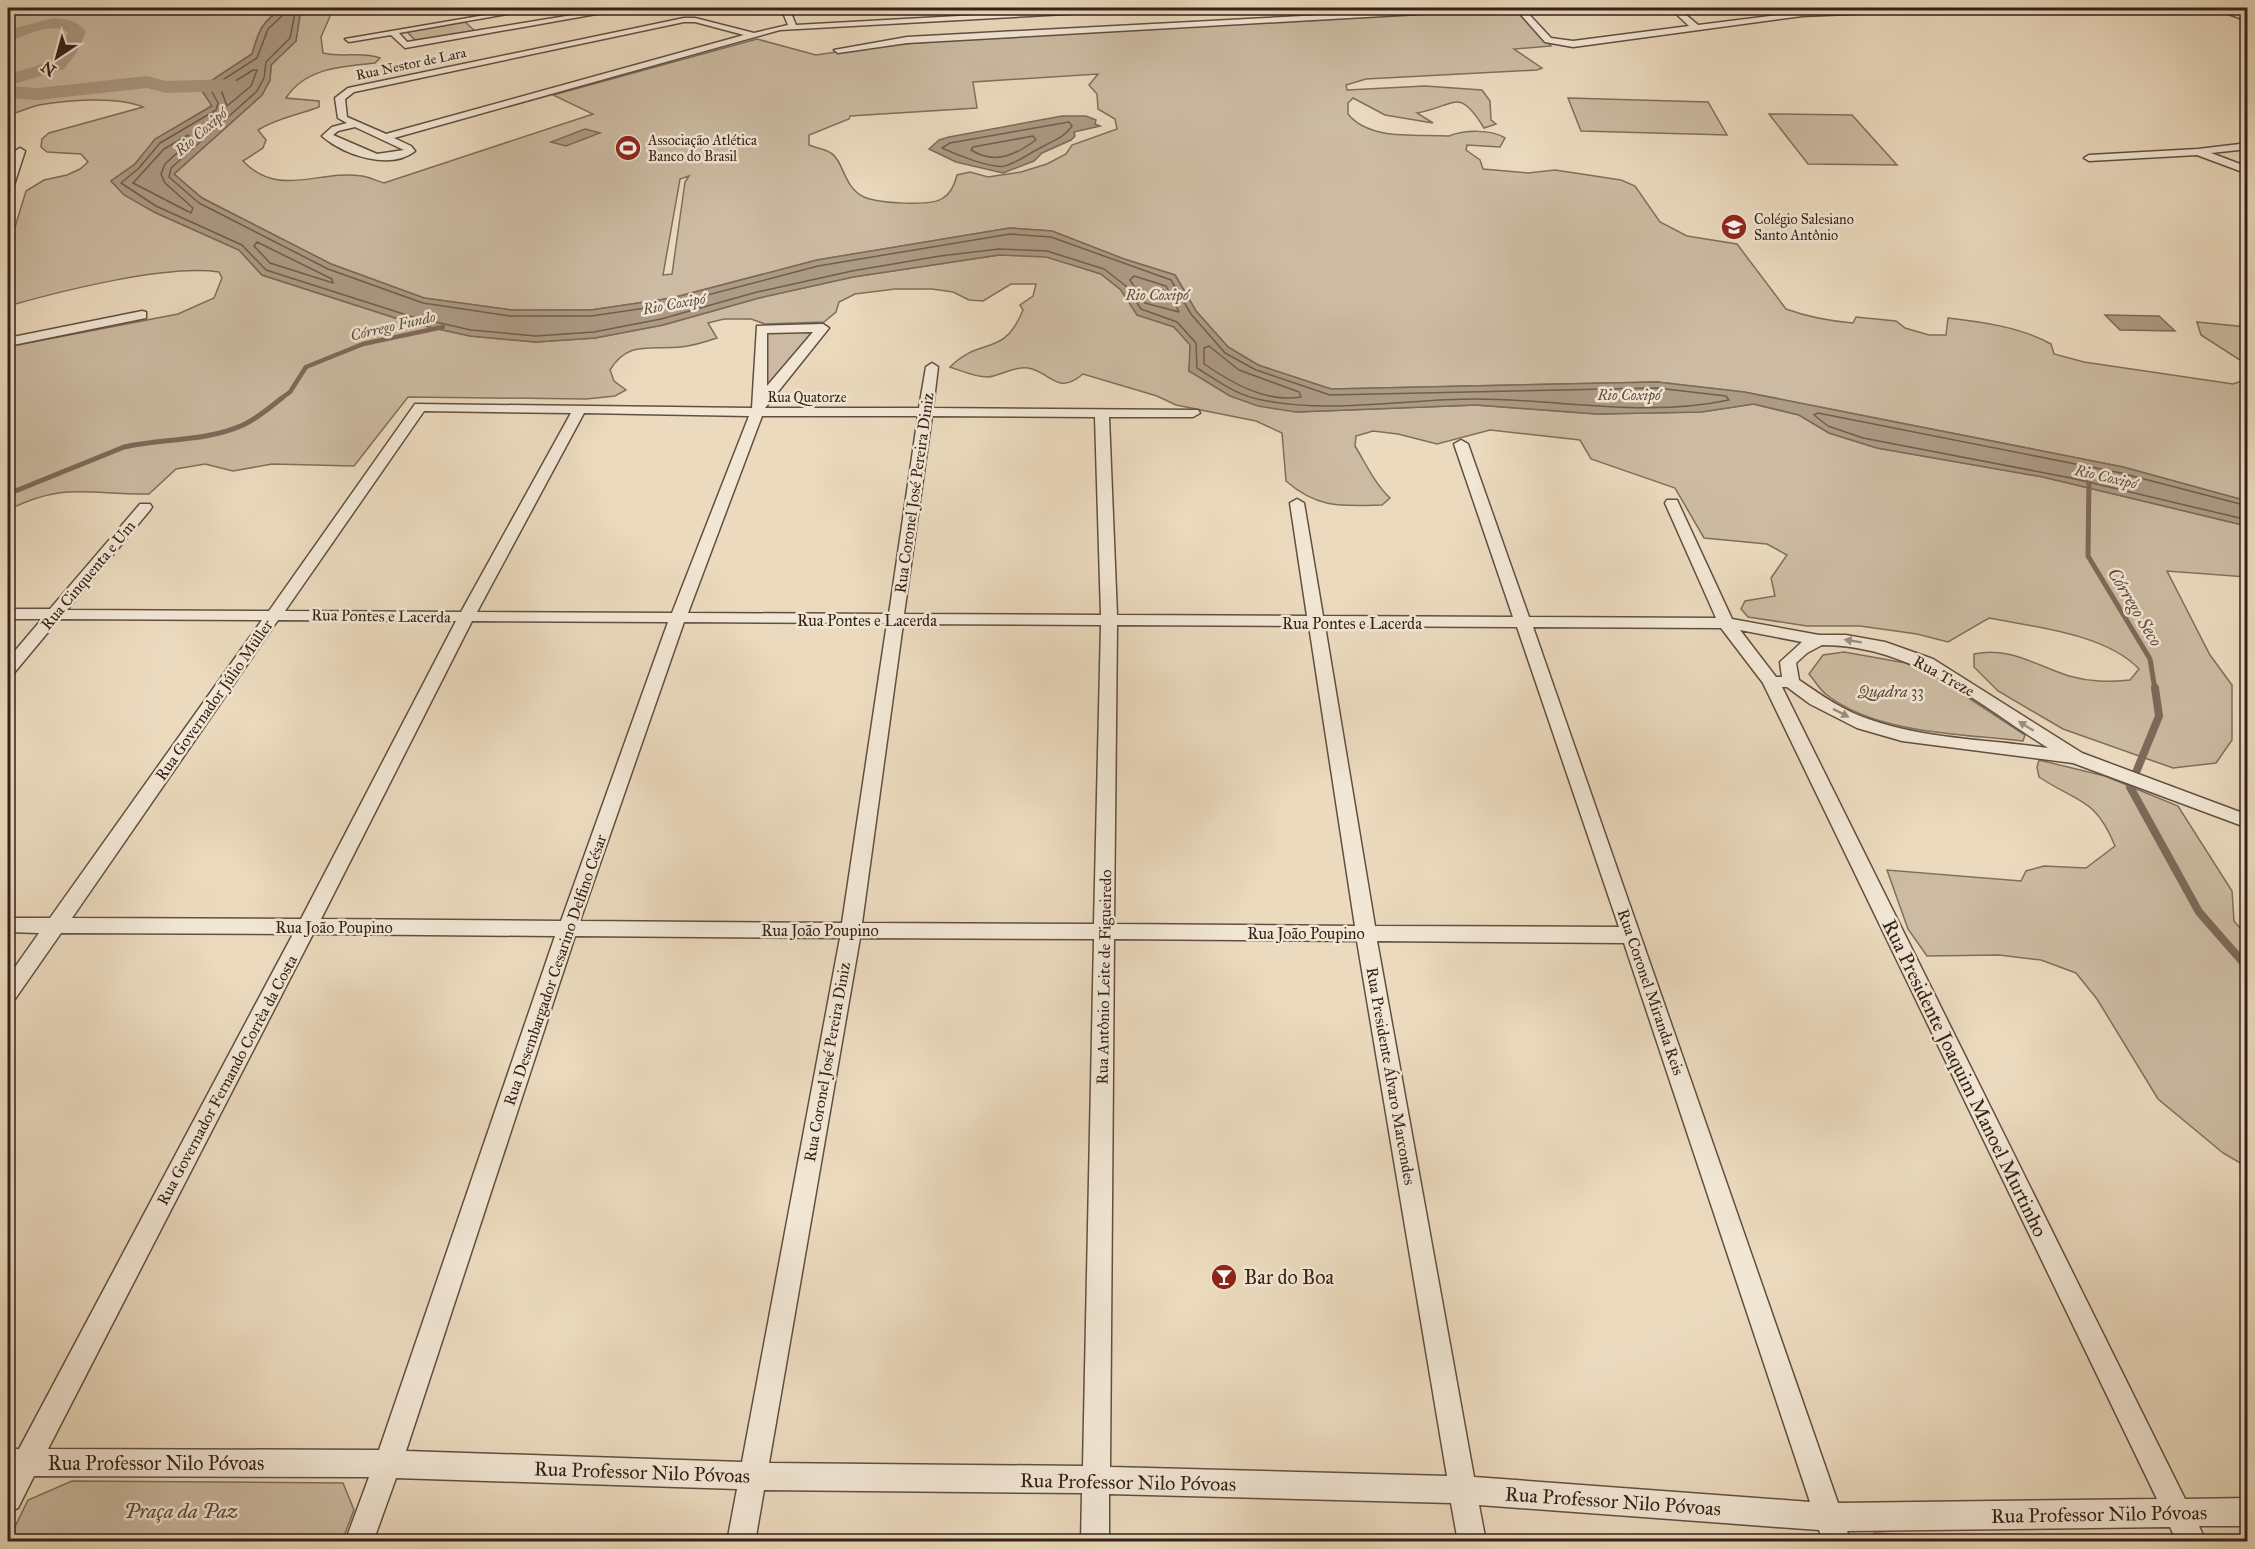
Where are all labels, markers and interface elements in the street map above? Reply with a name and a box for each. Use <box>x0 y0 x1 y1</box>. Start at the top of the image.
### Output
north arrow <box>27 27 87 87</box>
street label: Rua Nestor de Lara <box>354 44 468 84</box>
text: N <box>37 57 60 80</box>
water label: Rio Coxipó <box>170 103 233 161</box>
place label: Associação Atlética Banco do Brasil <box>647 132 757 165</box>
sports icon: Associação Atlética Banco do Brasil <box>613 133 643 163</box>
place label: Colégio Salesiano Santo Antônio <box>1754 211 1854 244</box>
school or university icon: Colégio Salesiano Santo Antônio <box>1719 212 1749 242</box>
water label: Rio Coxipó <box>1124 286 1191 305</box>
water label: Rio Coxipó <box>640 289 709 320</box>
water label: Córrego Fundo <box>349 307 438 345</box>
water label: Rio Coxipó <box>1596 386 1663 405</box>
street label: Rua Quatorze <box>767 389 847 406</box>
street label: Rua Coronel José Pereira Diniz <box>891 391 939 595</box>
water label: Rio Coxipó <box>2072 461 2141 494</box>
street label: Rua Cinquenta e Um <box>37 516 140 634</box>
water label: Córrego Seco <box>2103 564 2167 651</box>
street label: Rua Pontes e Lacerda <box>311 605 451 627</box>
street label: Rua Pontes e Lacerda <box>797 611 937 630</box>
street label: Rua Pontes e Lacerda <box>1282 614 1422 633</box>
street label: Rua Governador Júlio Müller <box>151 616 278 785</box>
one-way arrow <box>1843 637 1862 646</box>
street label: Rua Treze <box>1910 651 1978 701</box>
park label: Quadra 33 <box>1857 682 1924 701</box>
one-way arrow <box>1833 708 1850 718</box>
one-way arrow <box>2018 720 2035 731</box>
street label: Rua Desembargador Cesarino Delfino César <box>500 832 611 1108</box>
street label: Rua Antônio Leite de Figueiredo <box>1093 869 1116 1085</box>
street label: Rua Coronel Miranda Reis <box>1614 906 1688 1078</box>
street label: Rua Presidente Joaquim Manoel Murtinho <box>1876 915 2053 1241</box>
street label: Rua João Poupino <box>275 918 393 938</box>
street label: Rua João Poupino <box>761 921 879 941</box>
street label: Rua João Poupino <box>1247 924 1365 944</box>
street label: Rua Governador Fernando Corrêa da Costa <box>153 951 301 1208</box>
street label: Rua Coronel José Pereira Diniz <box>800 960 855 1163</box>
street label: Rua Presidente Álvaro Marcondes <box>1362 965 1421 1187</box>
bar icon: Bar do Boa <box>1209 1262 1239 1292</box>
place label: Bar do Boa <box>1244 1265 1335 1289</box>
street label: Rua Professor Nilo Póvoas <box>48 1451 264 1475</box>
street label: Rua Professor Nilo Póvoas <box>533 1456 751 1488</box>
street label: Rua Professor Nilo Póvoas <box>1020 1468 1236 1496</box>
street label: Rua Professor Nilo Póvoas <box>1504 1481 1722 1521</box>
park label: Praça da Paz <box>124 1499 238 1523</box>
street label: Rua Professor Nilo Póvoas <box>1991 1500 2207 1528</box>

